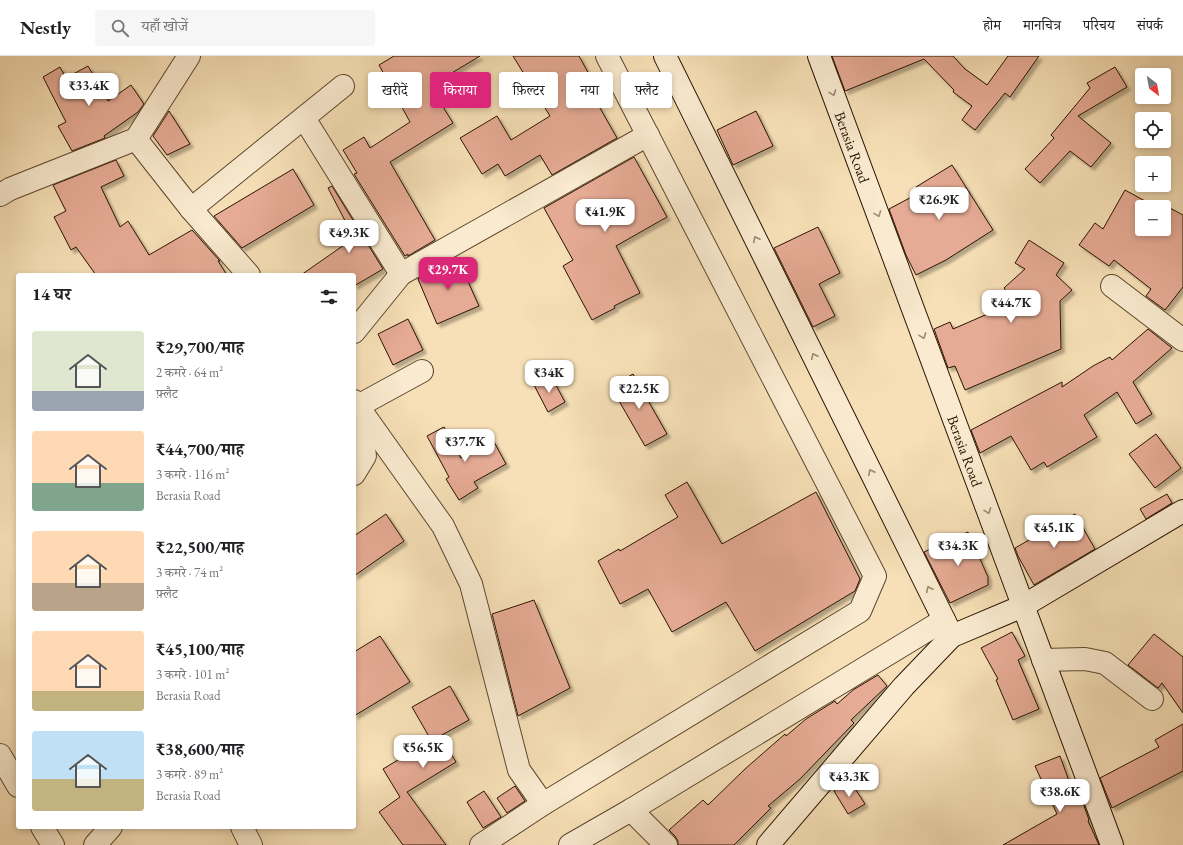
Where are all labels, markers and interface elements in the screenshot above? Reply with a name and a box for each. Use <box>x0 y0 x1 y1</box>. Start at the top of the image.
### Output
search box <box>95 10 375 46</box>
text: Nestly <box>20 15 71 40</box>
text: यहाँ खोजें <box>141 16 188 35</box>
text: होम <box>983 16 1001 34</box>
text: मानचित्र <box>1023 16 1061 34</box>
text: परिचय <box>1083 16 1115 34</box>
text: संपर्क <box>1137 16 1163 34</box>
icon: search <box>109 17 131 39</box>
north arrow <box>1135 68 1171 104</box>
map controls <box>1135 68 1171 236</box>
chip: खरीदें <box>368 72 422 108</box>
chip: किराया <box>430 72 491 108</box>
chip: फ़िल्टर <box>499 72 558 108</box>
chip: नया <box>566 72 613 108</box>
chip: फ़्लैट <box>621 72 672 108</box>
pin: ₹33.4K <box>56 73 122 107</box>
text: ₹33.4K <box>69 77 109 94</box>
one-way arrow <box>828 89 836 96</box>
street label: Berasia Road <box>831 109 875 186</box>
button: locate <box>1135 112 1171 148</box>
button: + <box>1135 156 1171 192</box>
pin: ₹26.9K <box>906 187 972 221</box>
text: ₹26.9K <box>919 191 959 208</box>
pin: ₹41.9K <box>572 199 638 233</box>
button: − <box>1135 200 1171 236</box>
text: ₹41.9K <box>585 203 625 220</box>
one-way arrow <box>873 211 881 218</box>
pin: ₹49.3K <box>316 220 382 254</box>
text: ₹49.3K <box>329 224 369 241</box>
one-way arrow <box>753 236 761 243</box>
pin: ₹29.7K <box>415 257 481 291</box>
text: ₹29.7K <box>428 261 468 278</box>
text: 14 घर <box>32 283 71 305</box>
icon: filters <box>318 286 340 308</box>
pin: ₹44.7K <box>978 290 1044 324</box>
text: ₹44.7K <box>991 294 1031 311</box>
one-way arrow <box>918 333 926 340</box>
text: ₹29,700/माह <box>156 336 244 358</box>
icon: home <box>64 347 112 395</box>
one-way arrow <box>811 352 818 360</box>
pin: ₹34K <box>525 360 573 394</box>
text: 2 कमरे · 64 m² <box>156 364 223 381</box>
text: ₹34K <box>534 364 564 381</box>
pin: ₹22.5K <box>606 376 672 410</box>
text: ₹22.5K <box>619 380 659 397</box>
text: फ़्लैट <box>156 385 178 402</box>
street label: Berasia Road <box>944 412 988 489</box>
pin: ₹37.7K <box>432 429 498 463</box>
text: ₹37.7K <box>445 433 485 450</box>
text: ₹44,700/माह <box>156 438 244 460</box>
icon: home <box>64 447 112 495</box>
text: 3 कमरे · 116 m² <box>156 466 229 483</box>
one-way arrow <box>868 469 876 476</box>
text: Berasia Road <box>156 487 221 504</box>
one-way arrow <box>983 507 991 514</box>
pin: ₹45.1K <box>1021 515 1087 549</box>
text: ₹45.1K <box>1034 519 1074 536</box>
pin: ₹34.3K <box>925 533 991 567</box>
text: ₹22,500/माह <box>156 536 244 558</box>
text: ₹34.3K <box>938 537 978 554</box>
icon: home <box>64 547 112 595</box>
text: 3 कमरे · 74 m² <box>156 564 223 581</box>
text: फ़्लैट <box>156 585 178 602</box>
one-way arrow <box>926 585 934 593</box>
text: ₹45,100/माह <box>156 638 244 660</box>
icon: home <box>64 647 112 695</box>
text: 3 कमरे · 101 m² <box>156 666 229 683</box>
text: Berasia Road <box>156 687 221 704</box>
pin: ₹56.5K <box>390 735 456 769</box>
text: ₹38,600/माह <box>156 738 244 760</box>
text: ₹56.5K <box>403 739 443 756</box>
icon: home <box>64 747 112 795</box>
pin: ₹43.3K <box>816 764 882 798</box>
text: 3 कमरे · 89 m² <box>156 766 223 783</box>
text: ₹43.3K <box>829 768 869 785</box>
pin: ₹38.6K <box>1027 779 1093 813</box>
text: ₹38.6K <box>1040 783 1080 800</box>
text: Berasia Road <box>156 787 221 804</box>

